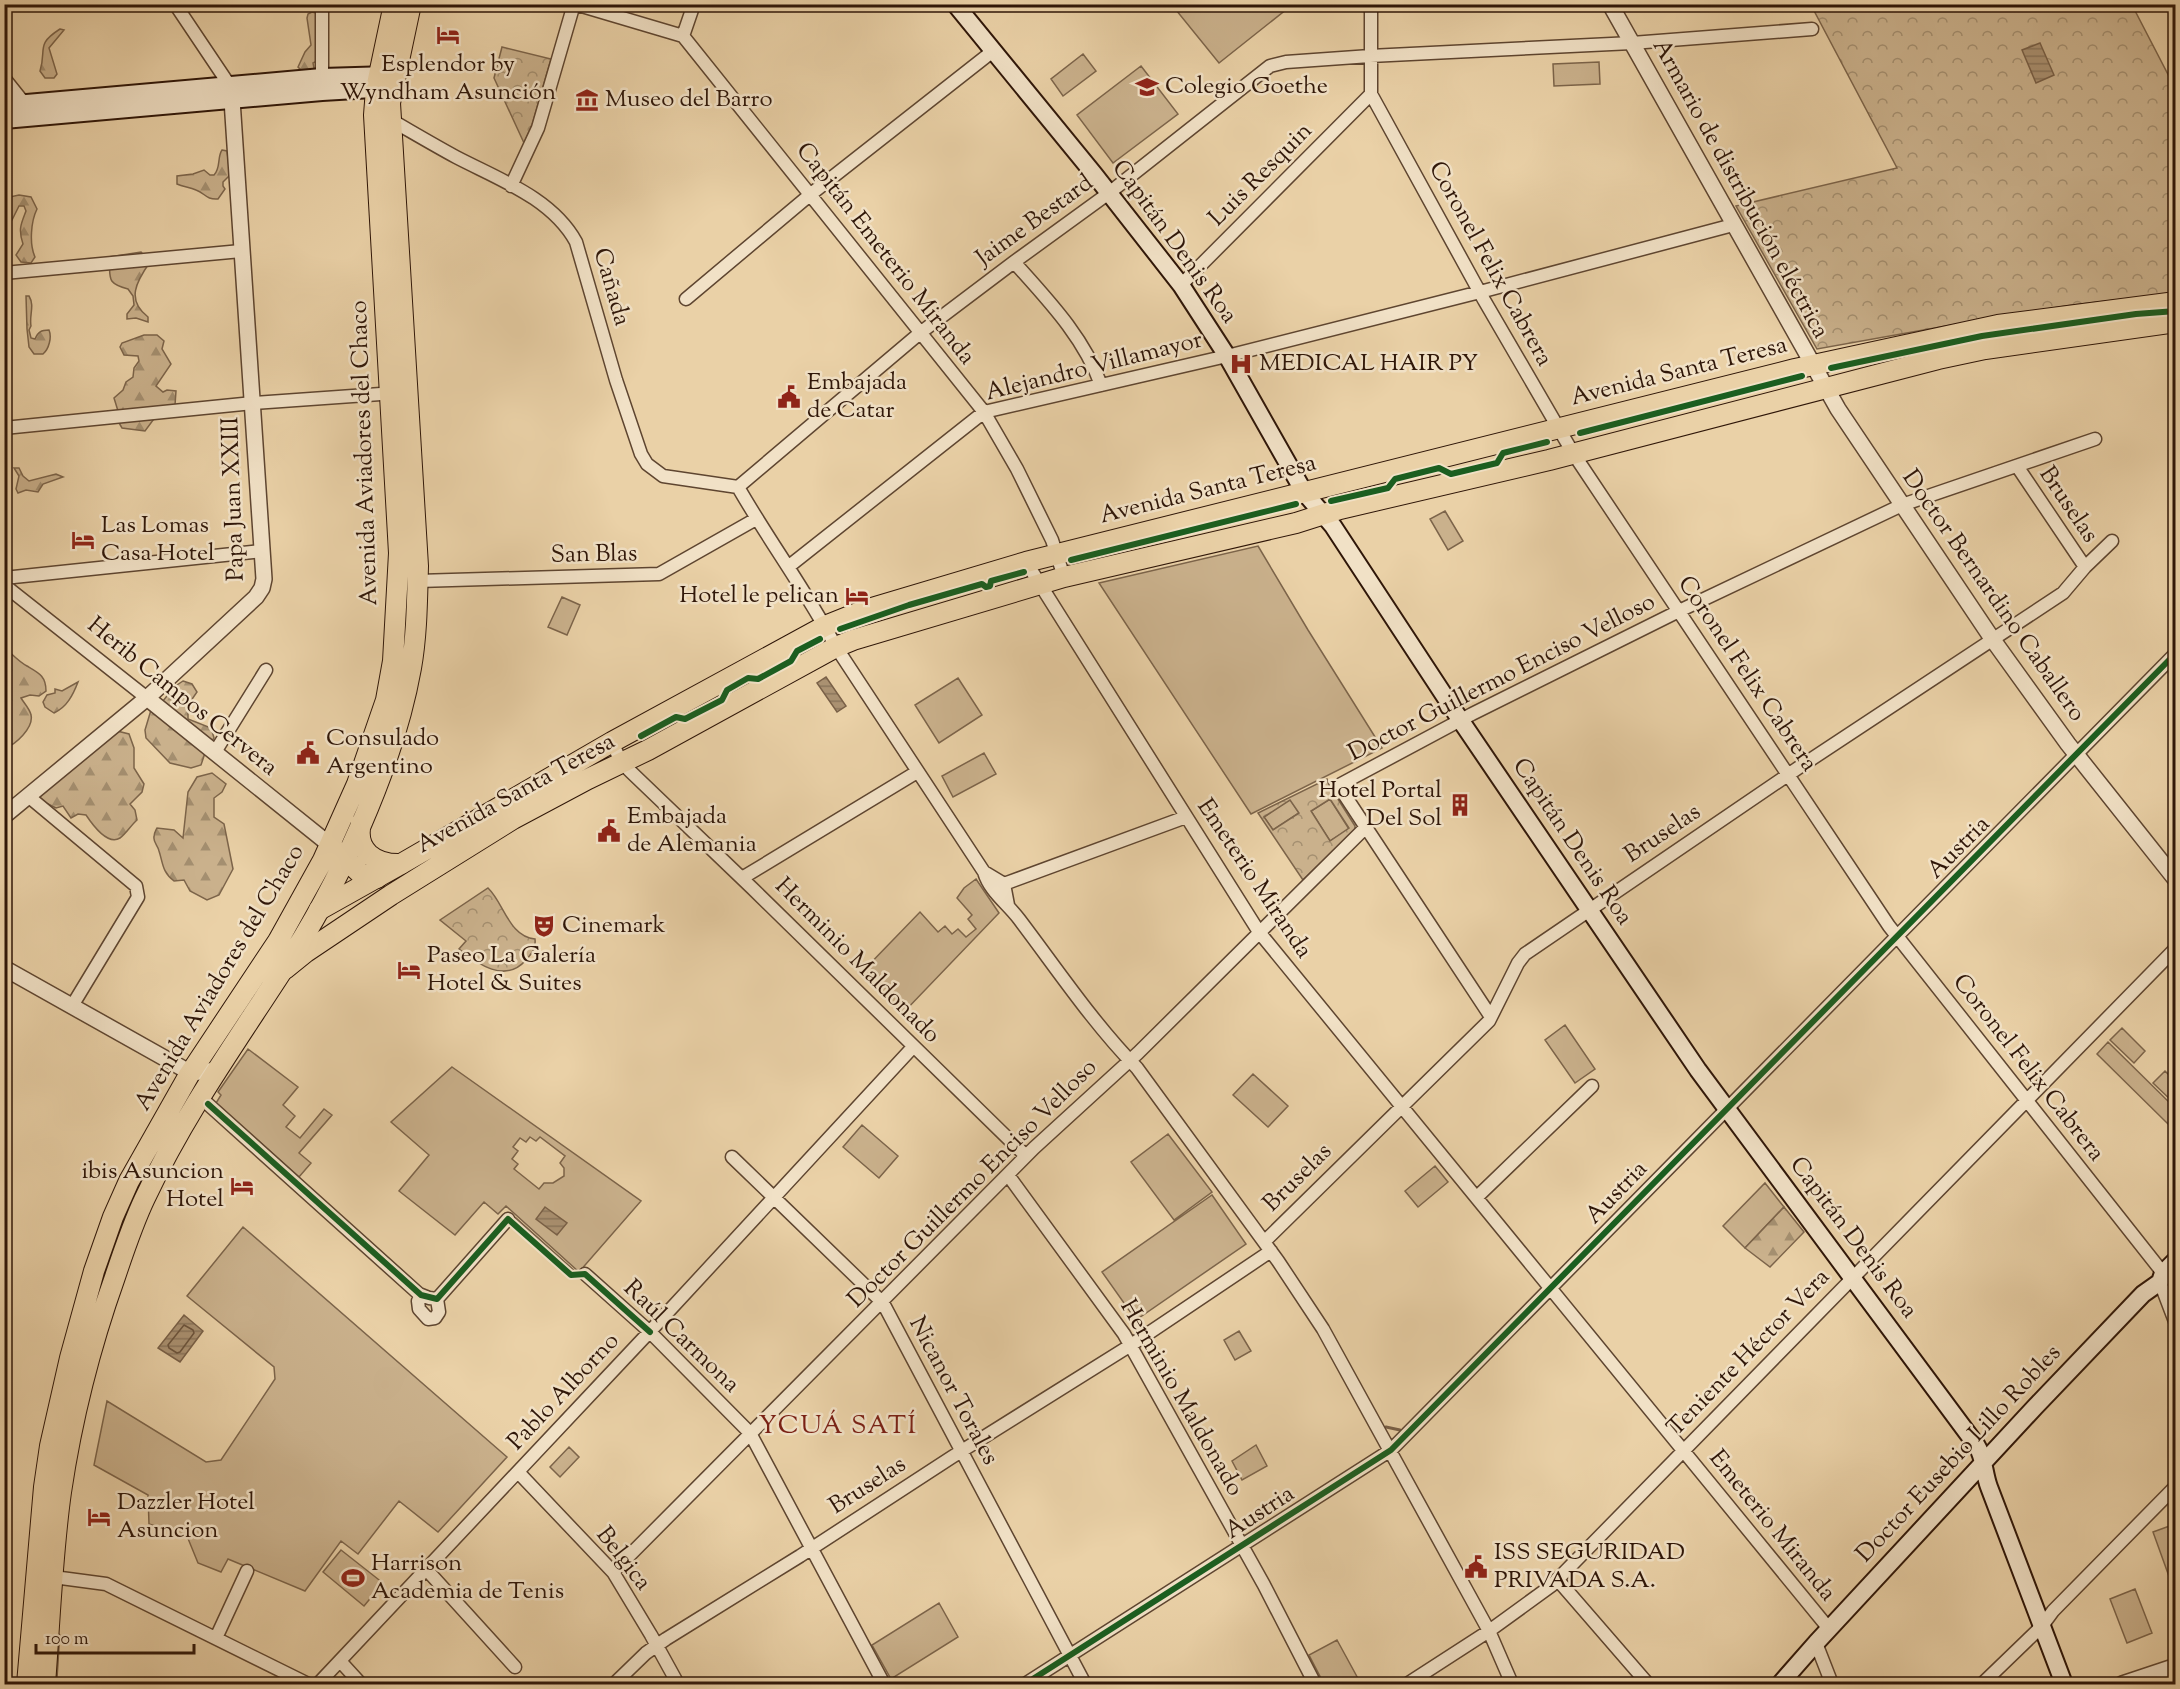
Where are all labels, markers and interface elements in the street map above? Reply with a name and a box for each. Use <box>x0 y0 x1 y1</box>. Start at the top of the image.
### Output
hotel icon: Esplendor by Wyndham Asunción <box>435 22 461 48</box>
street label: Armario de distribución eléctrica <box>1643 33 1837 345</box>
place label: Esplendor by Wyndham Asunción <box>340 48 556 110</box>
place label: Colegio Goethe <box>1165 70 1328 104</box>
school or university icon: Colegio Goethe <box>1134 74 1160 100</box>
place label: Museo del Barro <box>605 83 773 117</box>
museum icon: Museo del Barro <box>574 87 600 113</box>
street label: Luis Resquin <box>1201 115 1321 235</box>
street label: Capitán Emeterio Miranda <box>787 135 983 373</box>
street label: Capitán Denis Roa <box>1103 153 1245 331</box>
street label: Coronel Felix Cabrera <box>1419 155 1561 373</box>
street label: Jaime Bestard <box>968 166 1101 276</box>
street label: Cañada <box>584 244 638 330</box>
street label: Avenida Aviadores del Chaco <box>343 300 387 606</box>
street label: Alejandro Villamayor <box>982 324 1206 410</box>
street label: Avenida Santa Teresa <box>1567 329 1791 415</box>
place label: MEDICAL HAIR PY <box>1259 347 1478 381</box>
hospital icon: MEDICAL HAIR PY <box>1228 351 1254 377</box>
place label: Embajada de Catar <box>807 366 907 428</box>
public building icon: Embajada de Catar <box>776 384 802 410</box>
street label: Papa Juan XXIII <box>214 416 254 582</box>
street label: Avenida Santa Teresa <box>1096 447 1320 533</box>
street label: Bruselas <box>2030 460 2106 550</box>
street label: Doctor Bernardino Caballero <box>1893 463 2093 729</box>
place label: Las Lomas Casa Hotel <box>101 509 215 571</box>
hotel icon: Las Lomas Casa Hotel <box>70 527 96 553</box>
street label: San Blas <box>550 537 638 573</box>
street label: Coronel Felix Cabrera <box>1669 569 1825 779</box>
place label: Hotel le pelican <box>679 579 839 613</box>
hotel icon: Hotel le pelican <box>844 583 870 609</box>
street label: Doctor Guillermo Enciso Velloso <box>1343 586 1661 770</box>
street label: Herib Campos Cervera <box>79 609 285 785</box>
place label: Consulado Argentino <box>326 722 439 784</box>
street label: Avenida Santa Teresa <box>411 725 621 863</box>
public building icon: Consulado Argentino <box>295 740 321 766</box>
street label: Capitán Denis Roa <box>1503 752 1641 932</box>
place label: Hotel Portal Del Sol <box>1318 774 1442 836</box>
street label: Emeterio Miranda <box>1188 792 1320 966</box>
building icon: Hotel Portal Del Sol <box>1447 792 1473 818</box>
street label: Bruselas <box>1618 796 1708 872</box>
place label: Embajada de Alemania <box>627 800 757 862</box>
street label: Austria <box>1920 809 1998 887</box>
public building icon: Embajada de Alemania <box>596 818 622 844</box>
street label: Avenida Aviadores del Chaco <box>127 838 313 1118</box>
street label: Herminio Maldonado <box>766 870 948 1052</box>
place label: Cinemark <box>562 909 666 943</box>
theatre icon: Cinemark <box>531 913 557 939</box>
place label: Paseo La Galería Hotel & Suites <box>427 939 596 1001</box>
hotel icon: Paseo La Galería Hotel & Suites <box>396 957 422 983</box>
street label: Coronel Felix Cabrera <box>1944 967 2112 1169</box>
street label: Doctor Guillermo Enciso Velloso <box>841 1052 1105 1316</box>
street label: Bruselas <box>1256 1136 1340 1220</box>
street label: Capitán Denis Roa <box>1781 1150 1925 1326</box>
street label: Austria <box>1578 1153 1656 1233</box>
place label: ibis Asuncion Hotel <box>81 1155 224 1217</box>
hotel icon: ibis Asuncion Hotel <box>229 1173 255 1199</box>
street label: Teniente Héctor Vera <box>1660 1262 1838 1444</box>
street label: Raúl Carmona <box>615 1273 747 1401</box>
street label: Herminio Maldonado <box>1111 1293 1251 1503</box>
street label: Nicanor Torales <box>900 1311 1006 1471</box>
street label: Pablo Alborno <box>500 1325 628 1459</box>
street label: Doctor Eusebio Lillo Robles <box>1849 1337 2069 1571</box>
district label: YCUÁ SATÍ <box>759 1408 917 1445</box>
street label: Emeterio Miranda <box>1700 1443 1844 1609</box>
street label: Bruselas <box>823 1448 913 1524</box>
street label: Austria <box>1218 1478 1302 1548</box>
place label: Dazzler Hotel Asuncion <box>117 1486 255 1548</box>
hotel icon: Dazzler Hotel Asuncion <box>86 1504 112 1530</box>
street label: Belgica <box>587 1520 659 1598</box>
place label: ISS SEGURIDAD PRIVADA S.A. <box>1494 1536 1685 1598</box>
place label: Harrison Academia de Tenis <box>371 1547 564 1609</box>
public building icon: ISS SEGURIDAD PRIVADA S.A. <box>1463 1554 1489 1580</box>
sports icon: Harrison Academia de Tenis <box>340 1565 366 1591</box>
scale bar <box>36 1617 194 1655</box>
text: 100 m <box>45 1627 89 1653</box>

